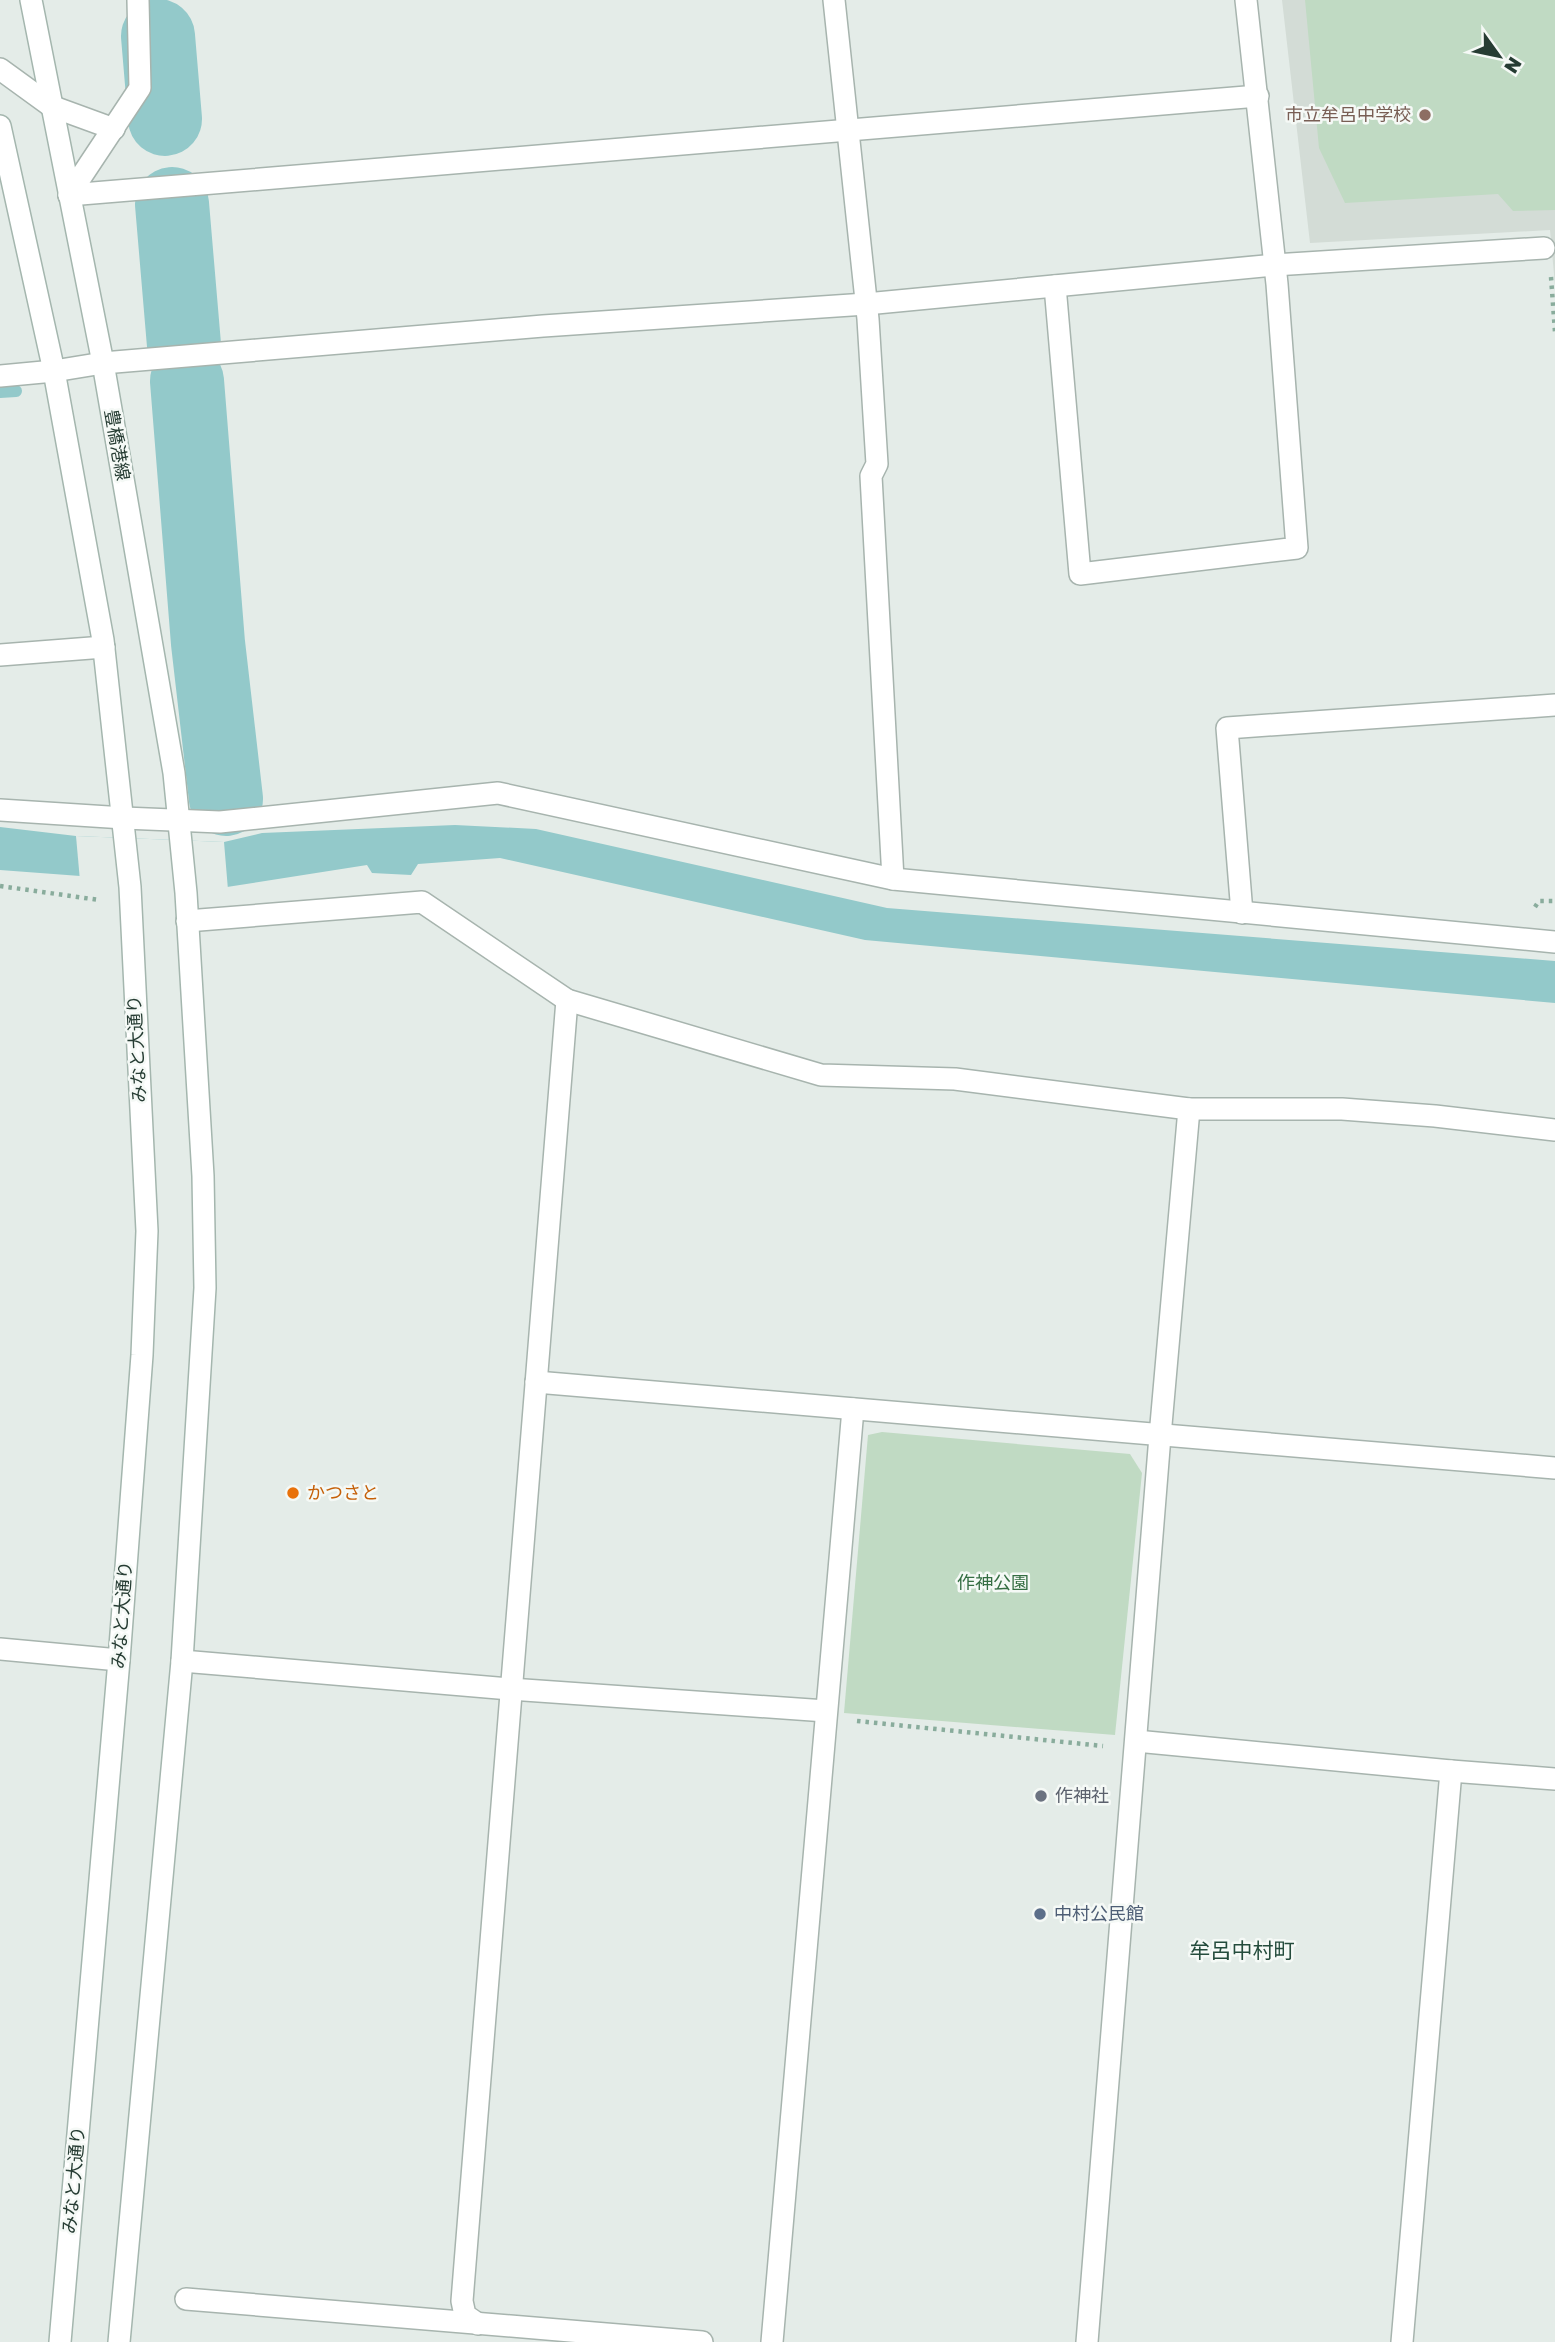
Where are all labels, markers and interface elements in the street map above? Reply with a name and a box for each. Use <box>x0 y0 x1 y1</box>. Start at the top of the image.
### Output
north arrow <box>1464 21 1534 91</box>
text: N <box>1500 53 1527 78</box>
place label: 市立牟呂中学校 <box>1285 103 1411 125</box>
marker: 市立牟呂中学校 <box>1417 107 1433 123</box>
street label: 豊橋港線 <box>101 407 135 482</box>
street label: みなと大通り <box>122 995 150 1104</box>
place label: かつさと <box>307 1481 379 1503</box>
marker: かつさと <box>285 1485 301 1501</box>
street label: みなと大通り <box>106 1560 136 1670</box>
park label: 作神公園 <box>957 1571 1029 1593</box>
place label: 作神社 <box>1055 1784 1109 1806</box>
marker: 作神社 <box>1033 1788 1049 1804</box>
place label: 中村公民館 <box>1054 1902 1144 1924</box>
marker: 中村公民館 <box>1032 1906 1048 1922</box>
district label: 牟呂中村町 <box>1190 1937 1295 1963</box>
street label: みなと大通り <box>57 2125 89 2235</box>

